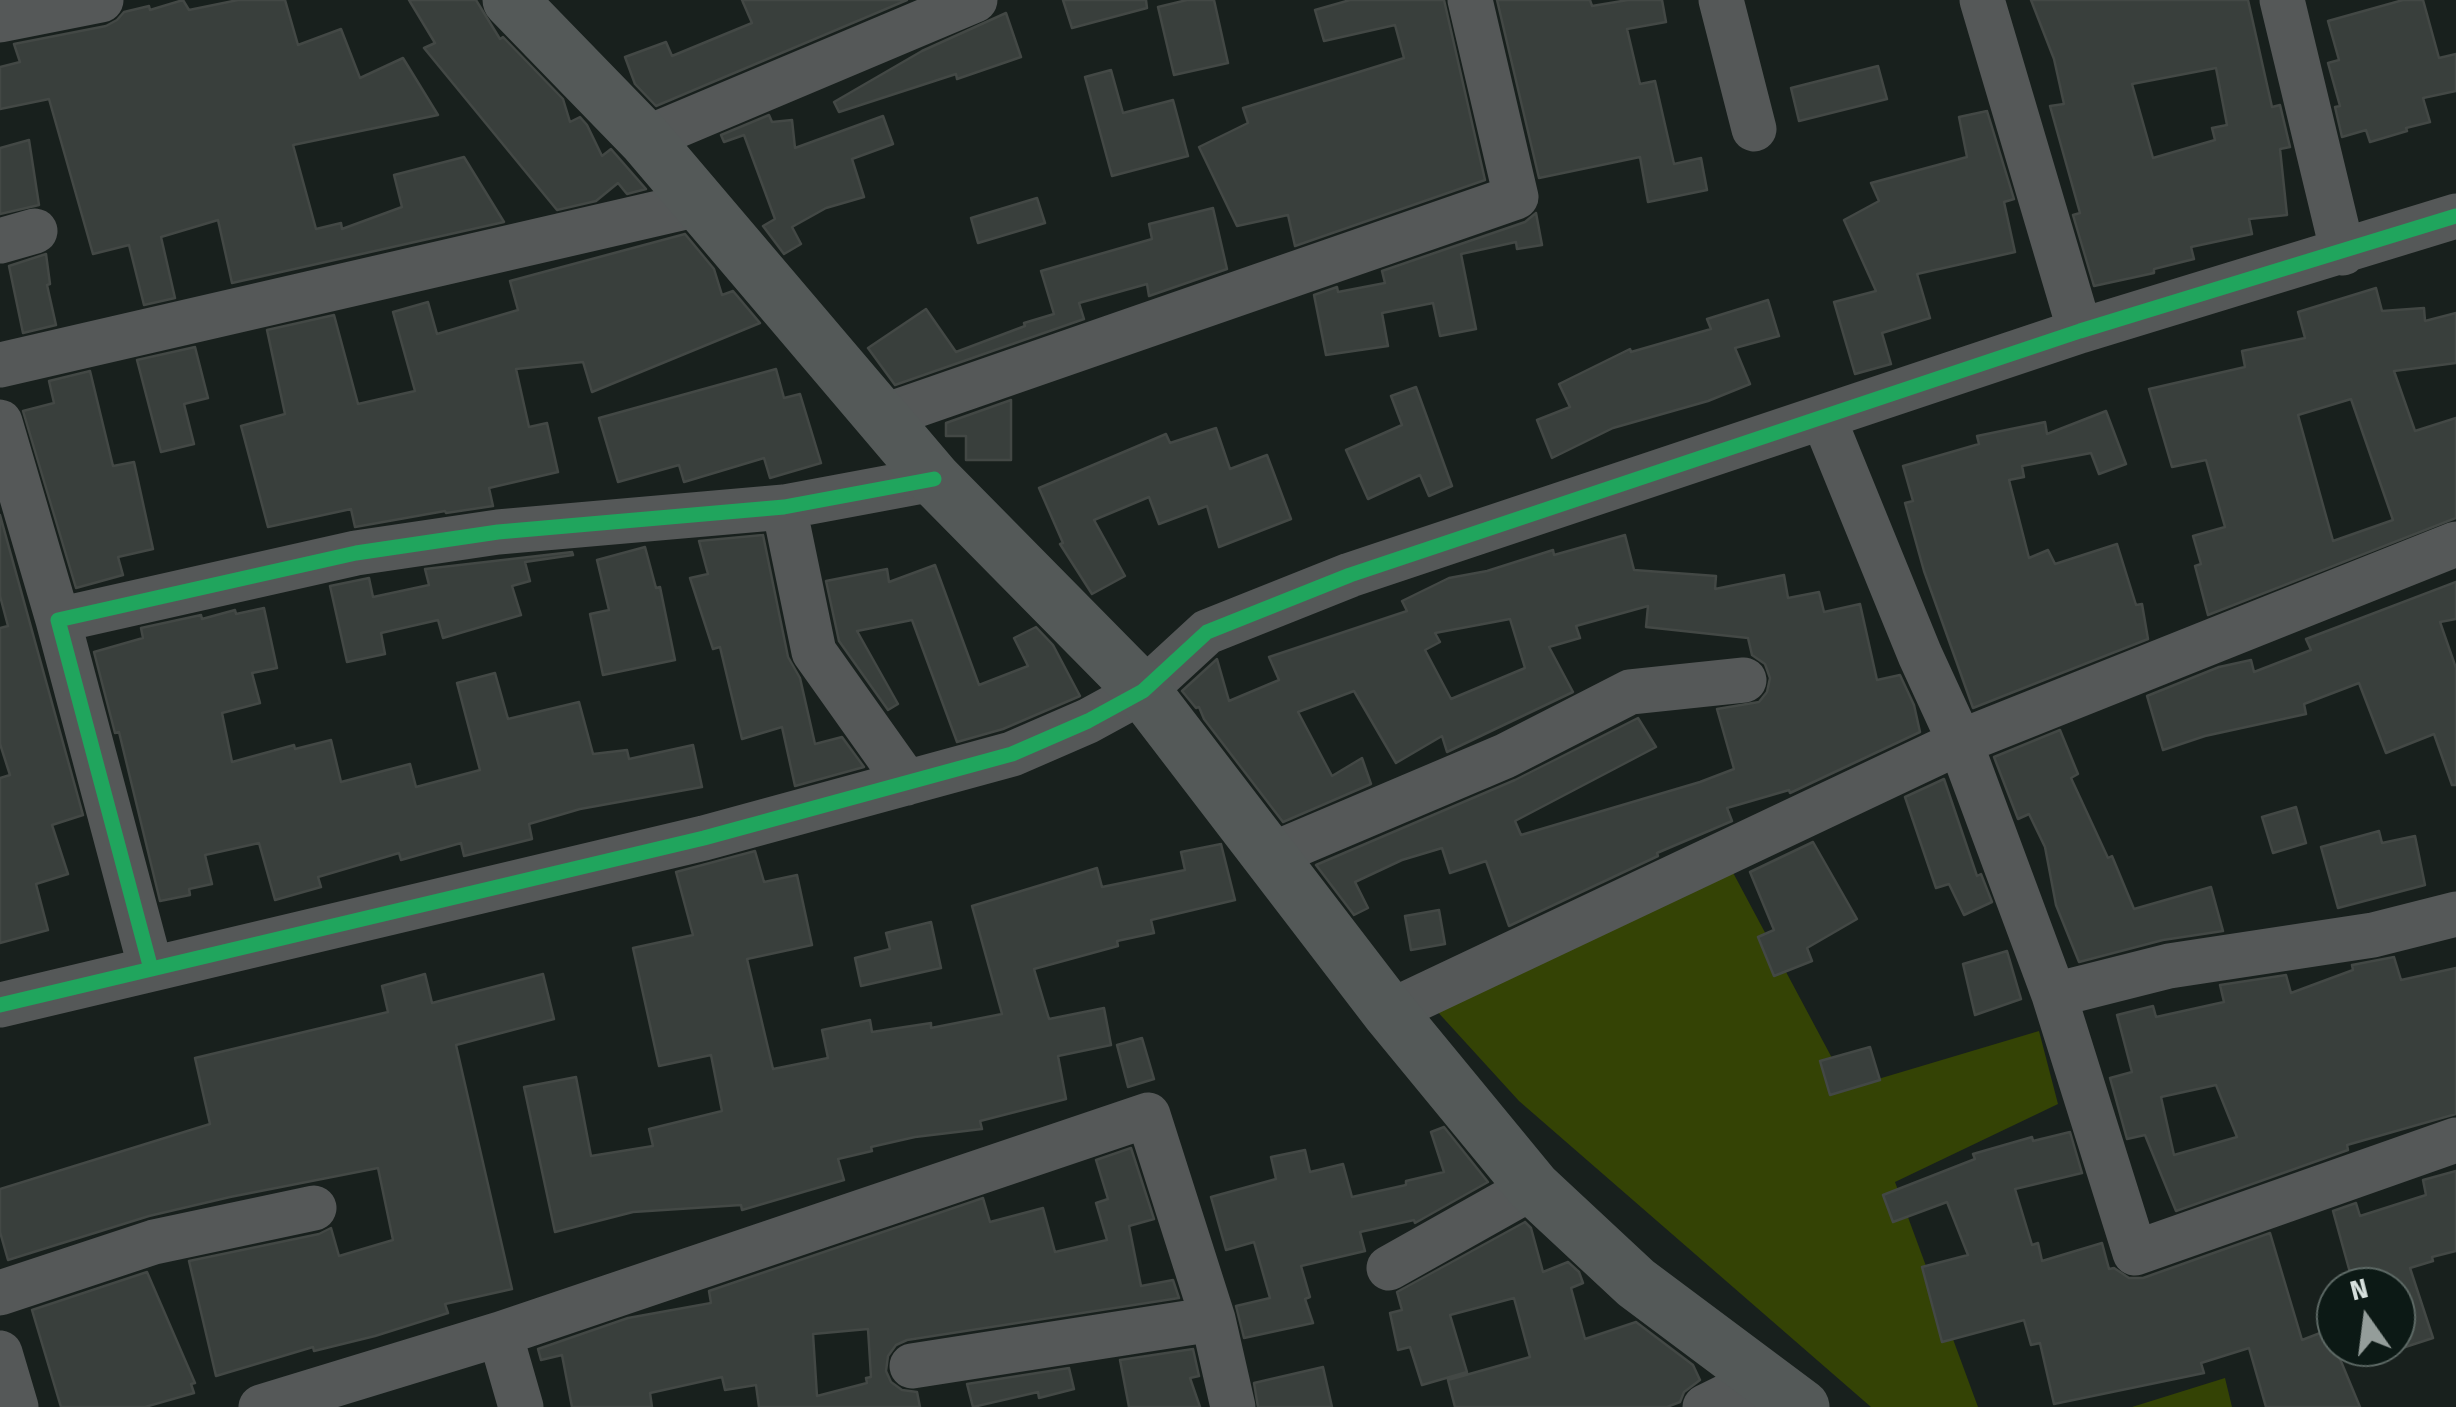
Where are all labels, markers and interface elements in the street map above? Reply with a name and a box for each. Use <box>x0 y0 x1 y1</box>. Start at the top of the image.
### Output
north arrow <box>2316 1267 2416 1367</box>
text: N <box>2347 1271 2371 1307</box>

